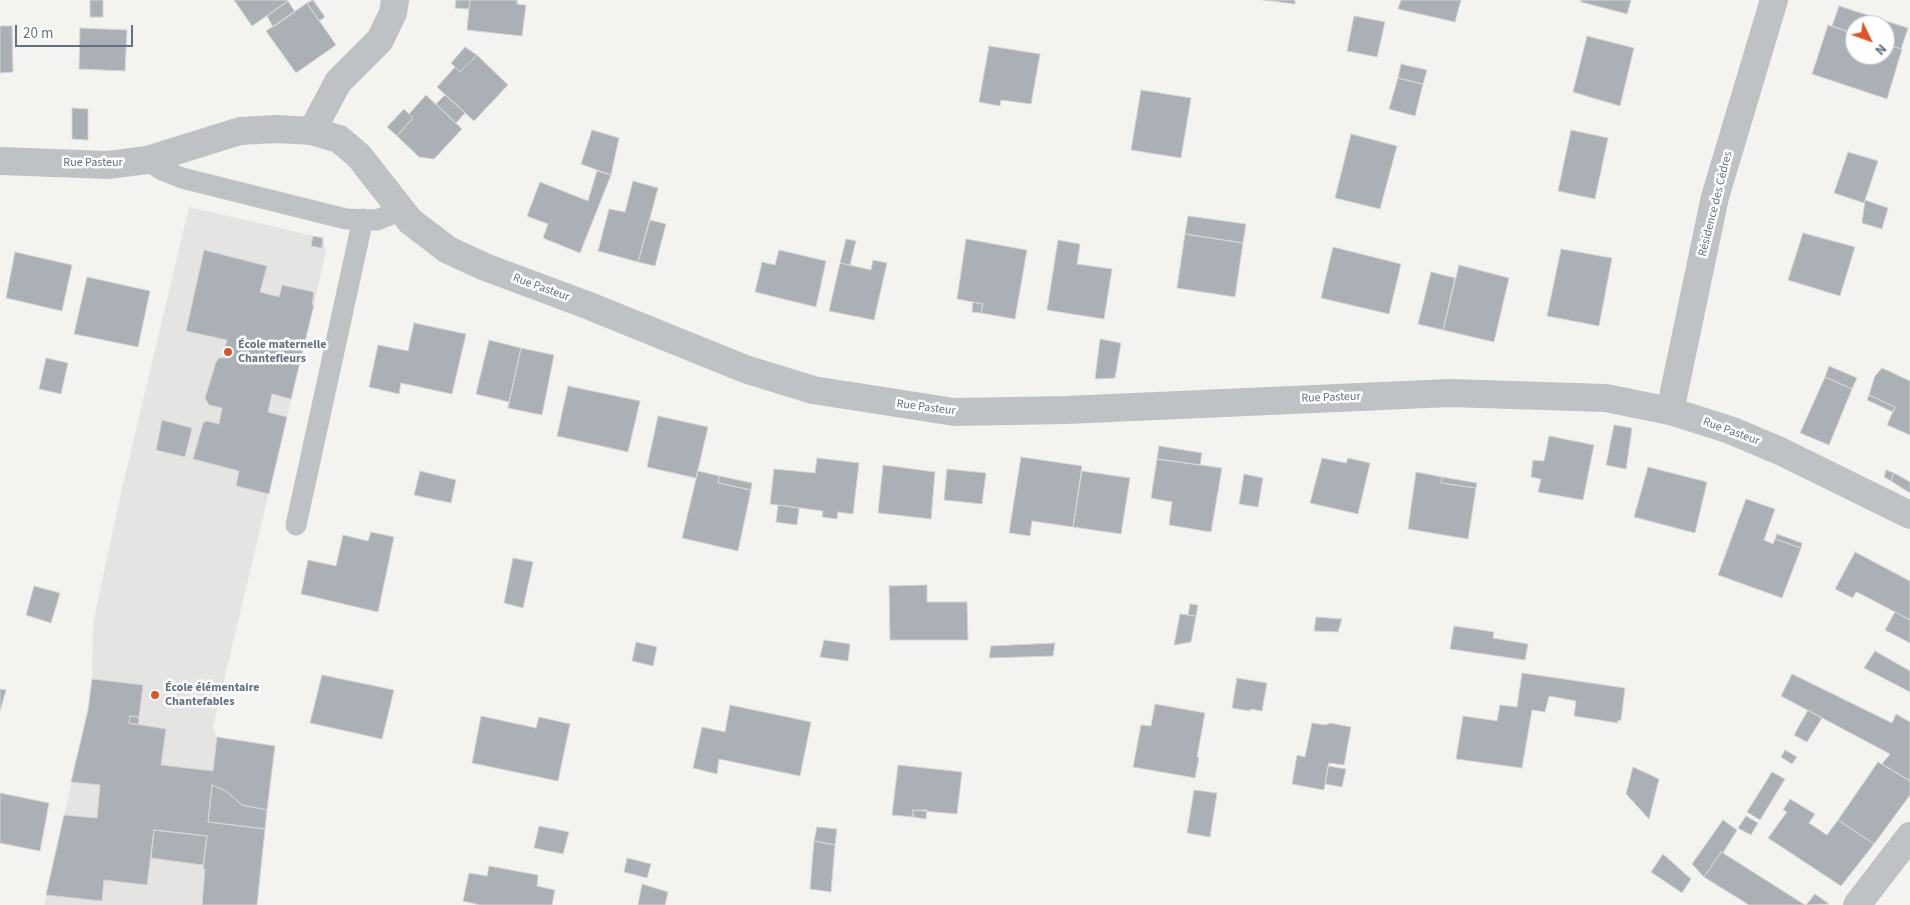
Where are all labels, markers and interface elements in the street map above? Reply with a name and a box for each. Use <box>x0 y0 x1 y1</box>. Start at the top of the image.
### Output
scale bar <box>18 15 135 47</box>
north arrow <box>1845 15 1895 65</box>
text: 20 m <box>23 23 53 44</box>
text: N <box>1870 39 1891 60</box>
street label: Résidence des Cèdres <box>1696 150 1736 258</box>
street label: Rue Pasteur <box>63 156 123 170</box>
street label: Rue Pasteur <box>511 271 571 305</box>
place label: École maternelle Chantefleurs <box>238 338 326 366</box>
marker: École maternelle Chantefleurs <box>222 346 234 358</box>
street label: Rue Pasteur <box>1301 390 1361 406</box>
street label: Rue Pasteur <box>896 397 956 419</box>
street label: Rue Pasteur <box>1701 415 1761 449</box>
place label: École élémentaire Chantefables <box>165 681 260 709</box>
marker: École élémentaire Chantefables <box>149 689 161 701</box>

